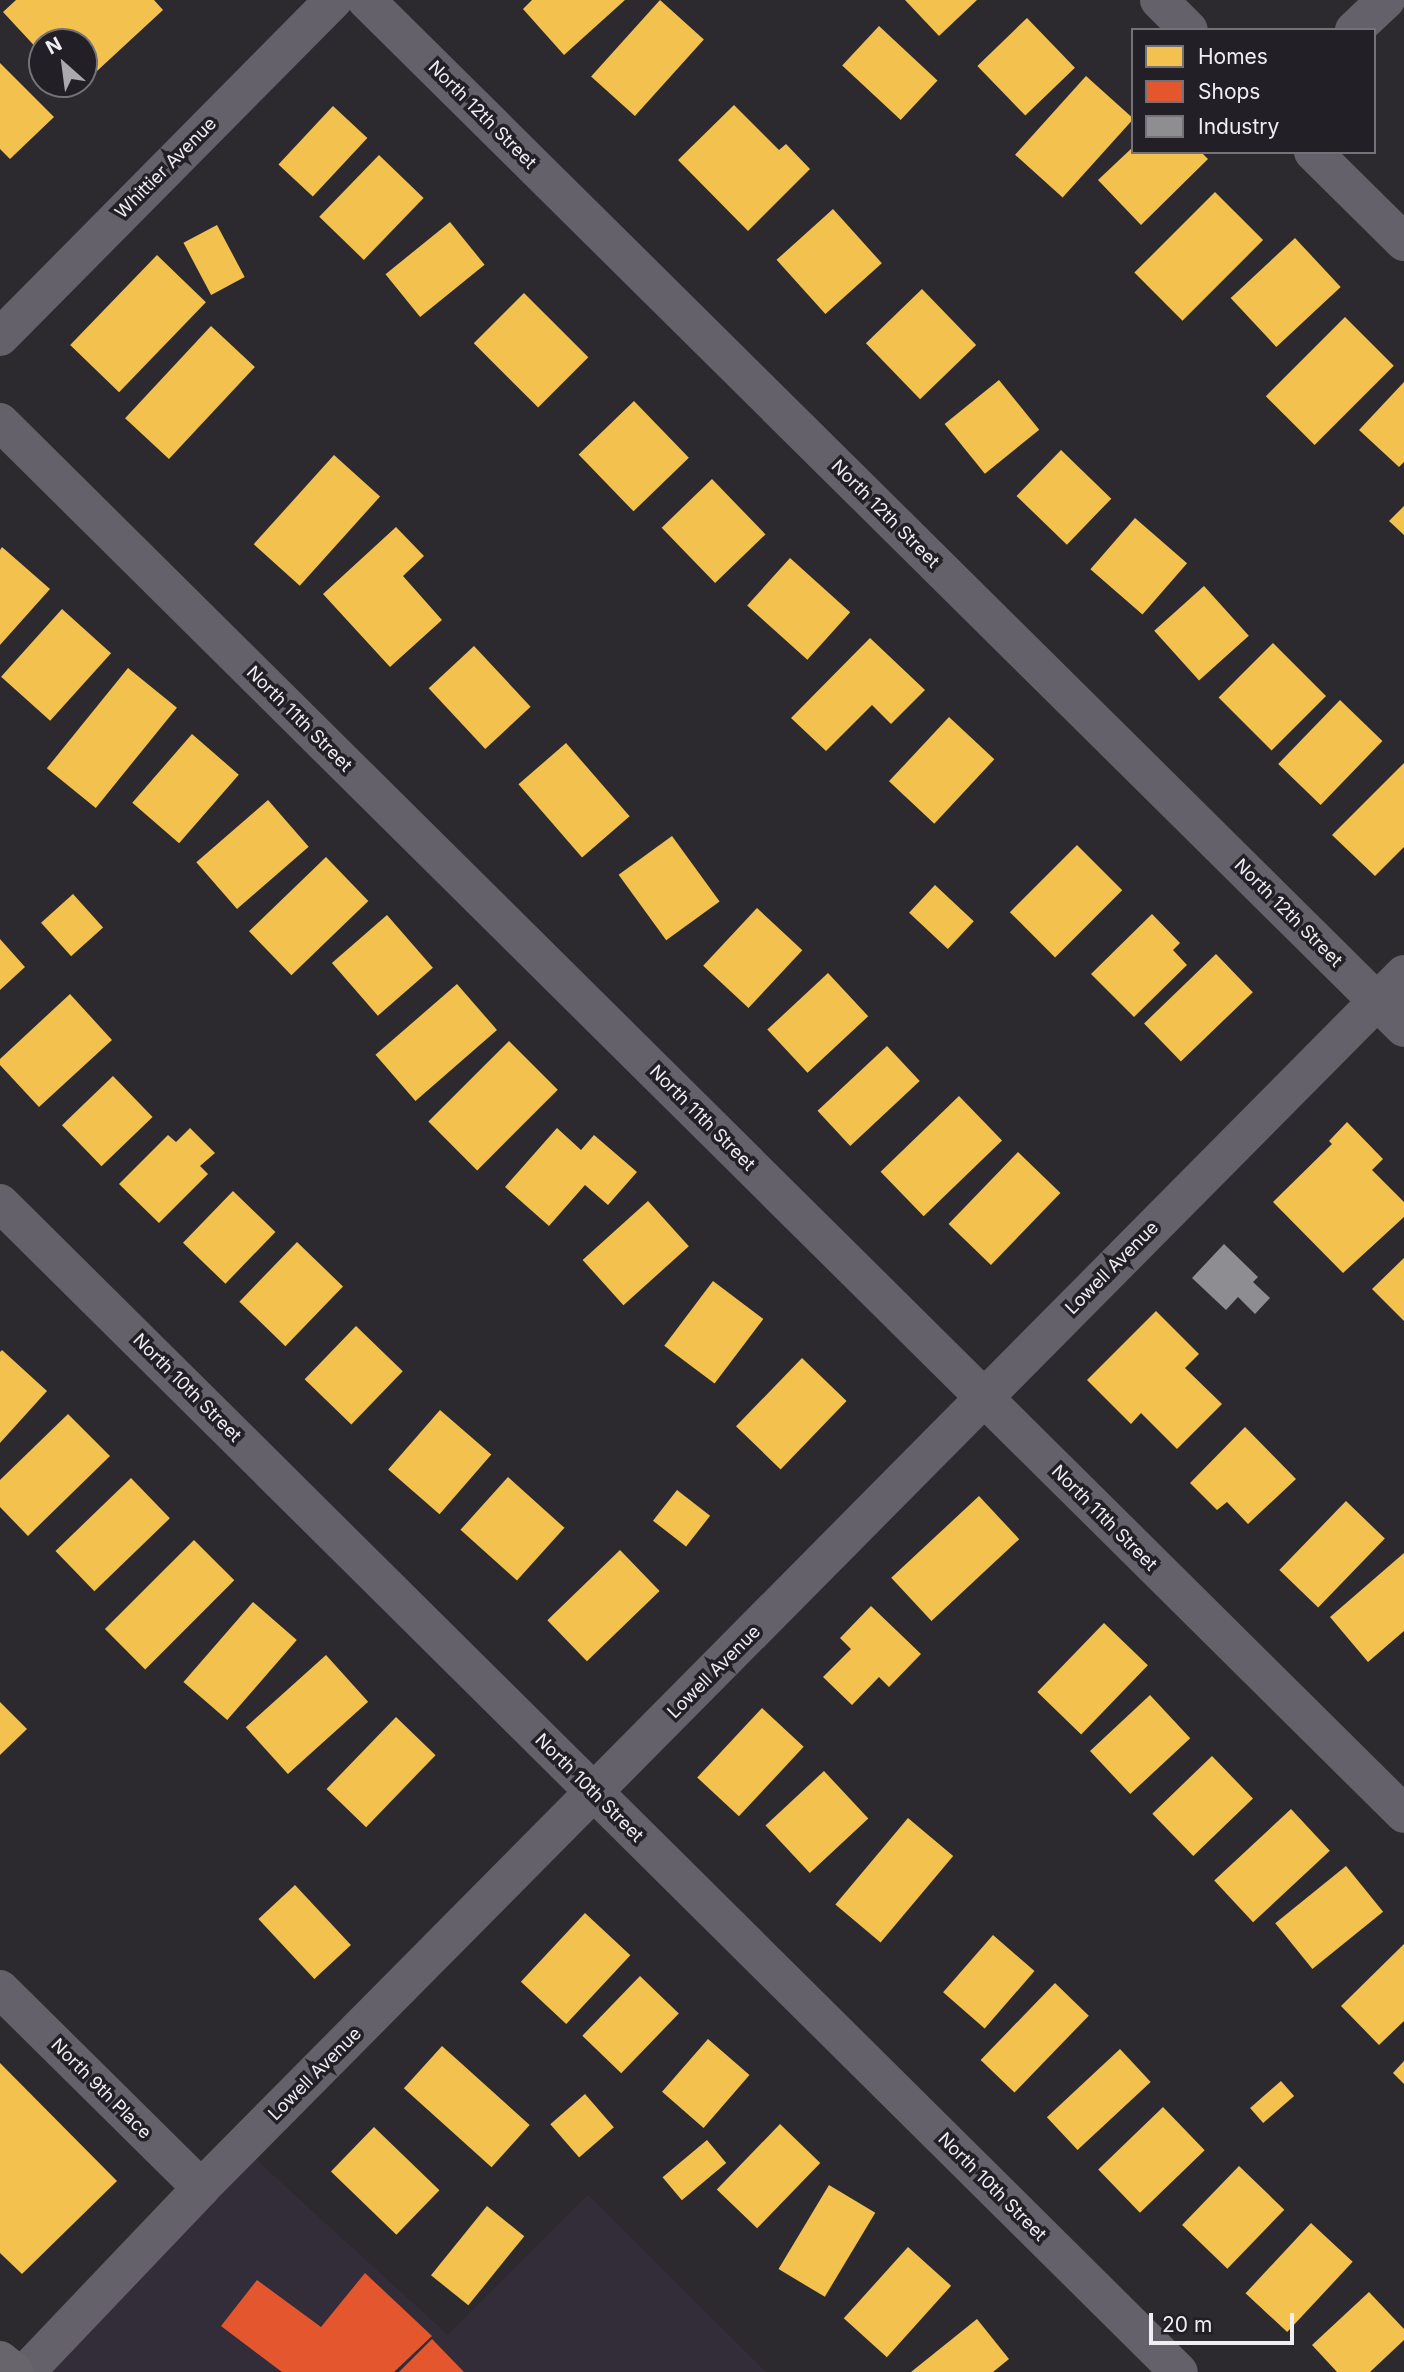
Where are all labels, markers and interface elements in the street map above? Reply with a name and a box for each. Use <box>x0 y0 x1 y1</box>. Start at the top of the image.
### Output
north arrow <box>28 28 98 98</box>
legend <box>1131 28 1376 154</box>
text: N <box>42 32 66 59</box>
text: Homes <box>1198 44 1268 69</box>
street label: North 12th Street <box>424 57 540 173</box>
text: Shops <box>1198 79 1260 104</box>
street label: Whittier Avenue <box>111 113 221 223</box>
text: Industry <box>1198 114 1279 139</box>
street label: North 12th Street <box>827 456 943 572</box>
street label: North 11th Street <box>242 662 356 776</box>
street label: North 12th Street <box>1230 855 1346 971</box>
street label: North 11th Street <box>645 1061 759 1175</box>
street label: Lowell Avenue <box>1061 1217 1163 1319</box>
street label: North 10th Street <box>128 1329 246 1447</box>
street label: North 11th Street <box>1047 1461 1161 1575</box>
street label: Lowell Avenue <box>663 1621 765 1723</box>
street label: North 10th Street <box>530 1729 648 1847</box>
street label: Lowell Avenue <box>264 2023 366 2125</box>
street label: North 9th Place <box>46 2034 156 2144</box>
street label: North 10th Street <box>933 2128 1051 2246</box>
scale bar <box>1152 2298 1297 2342</box>
text: 20 m <box>1162 2312 1212 2337</box>

